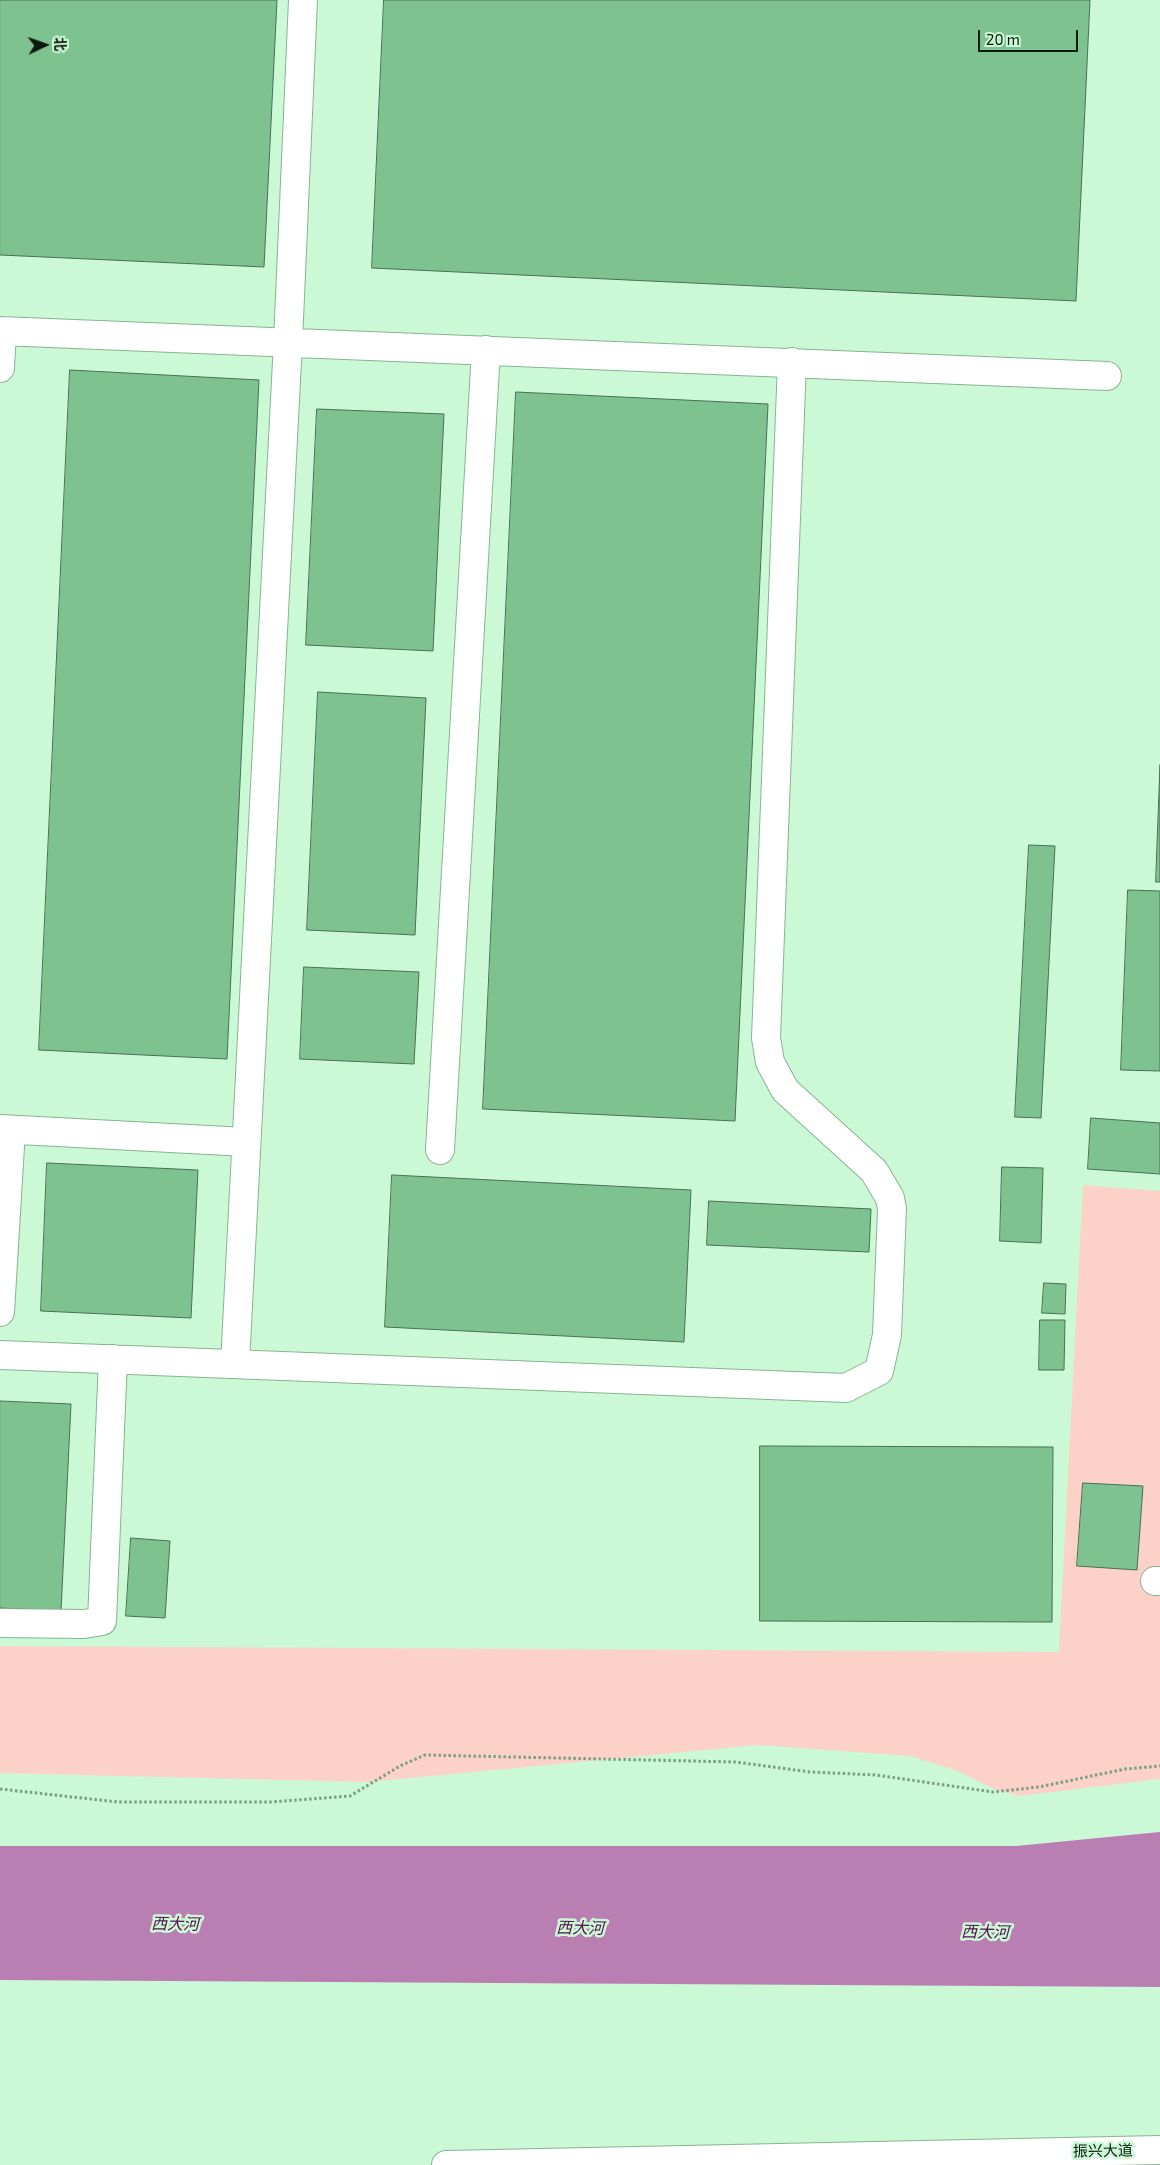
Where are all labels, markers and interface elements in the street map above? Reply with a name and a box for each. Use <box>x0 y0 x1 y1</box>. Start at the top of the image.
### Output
north arrow <box>20 20 70 70</box>
scale bar <box>980 20 1080 52</box>
text: 20 m <box>986 30 1020 48</box>
text: 北 <box>52 37 69 52</box>
water label: 西大河 <box>151 1914 199 1934</box>
water label: 西大河 <box>556 1918 604 1938</box>
water label: 西大河 <box>961 1922 1009 1942</box>
street label: 振兴大道 <box>1073 2141 1133 2161</box>

